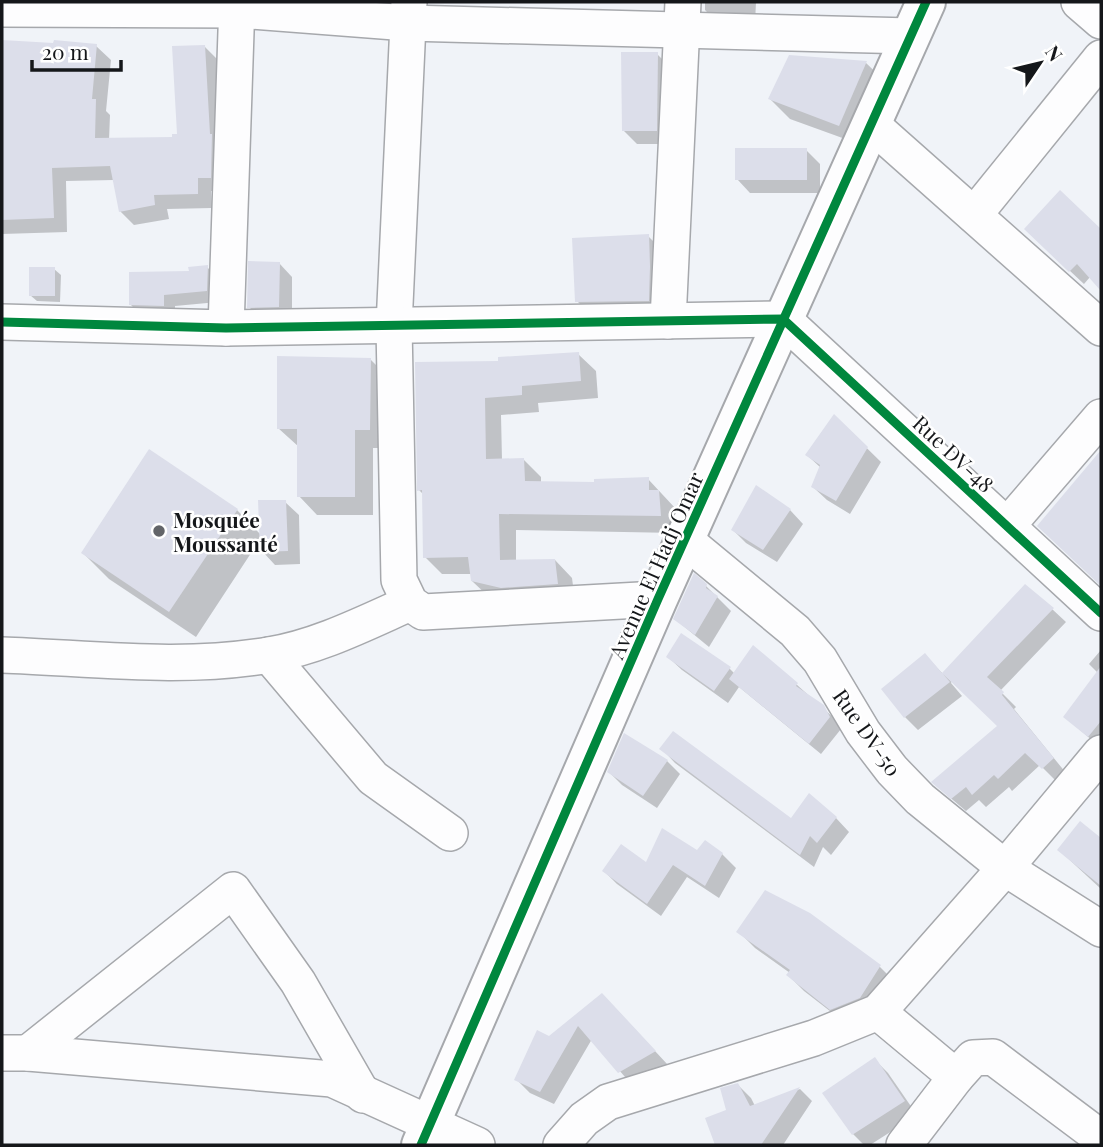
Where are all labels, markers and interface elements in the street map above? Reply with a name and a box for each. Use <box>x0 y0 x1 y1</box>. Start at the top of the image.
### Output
scale bar <box>32 28 121 72</box>
north arrow <box>1005 28 1075 98</box>
text: 20 m <box>42 37 89 65</box>
text: N <box>1040 40 1069 66</box>
street label: Rue DV-48 <box>908 408 1000 498</box>
street label: Avenue El Hadj Omar <box>601 467 709 664</box>
place label: Mosquée Moussanté <box>173 505 278 557</box>
marker: Mosquée Moussanté <box>151 523 167 539</box>
street label: Rue DV-50 <box>828 683 908 781</box>

